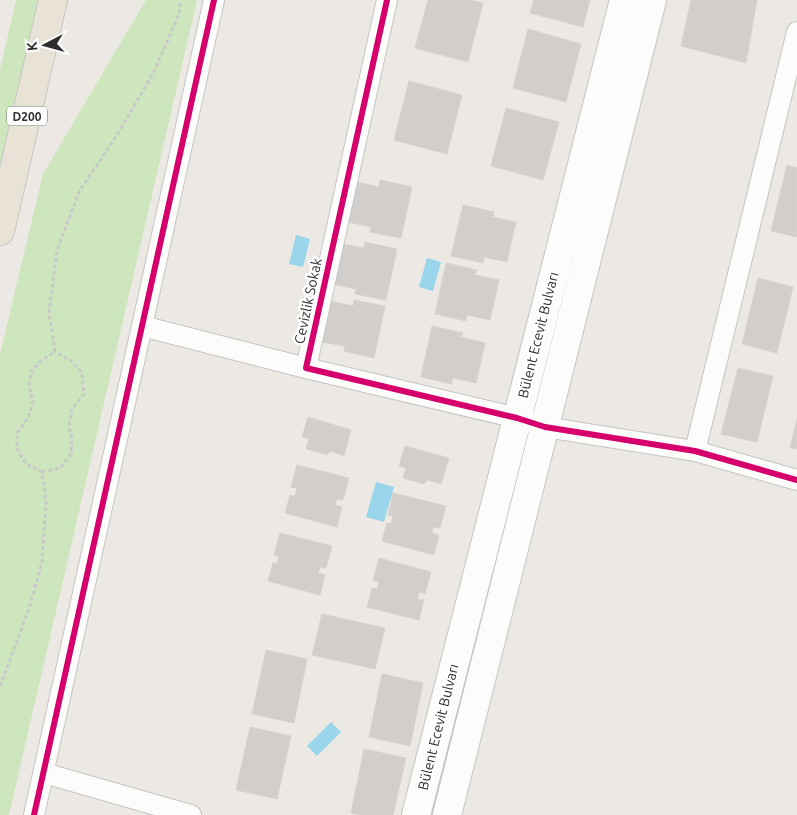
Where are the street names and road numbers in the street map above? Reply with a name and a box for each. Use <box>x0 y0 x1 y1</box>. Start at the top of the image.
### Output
road number: D200 <box>7 106 47 125</box>
street label: Cevizlik Sokak <box>291 257 325 345</box>
street label: Bülent Ecevit Bulvarı <box>515 270 561 400</box>
street label: Bülent Ecevit Bulvarı <box>415 662 461 792</box>

